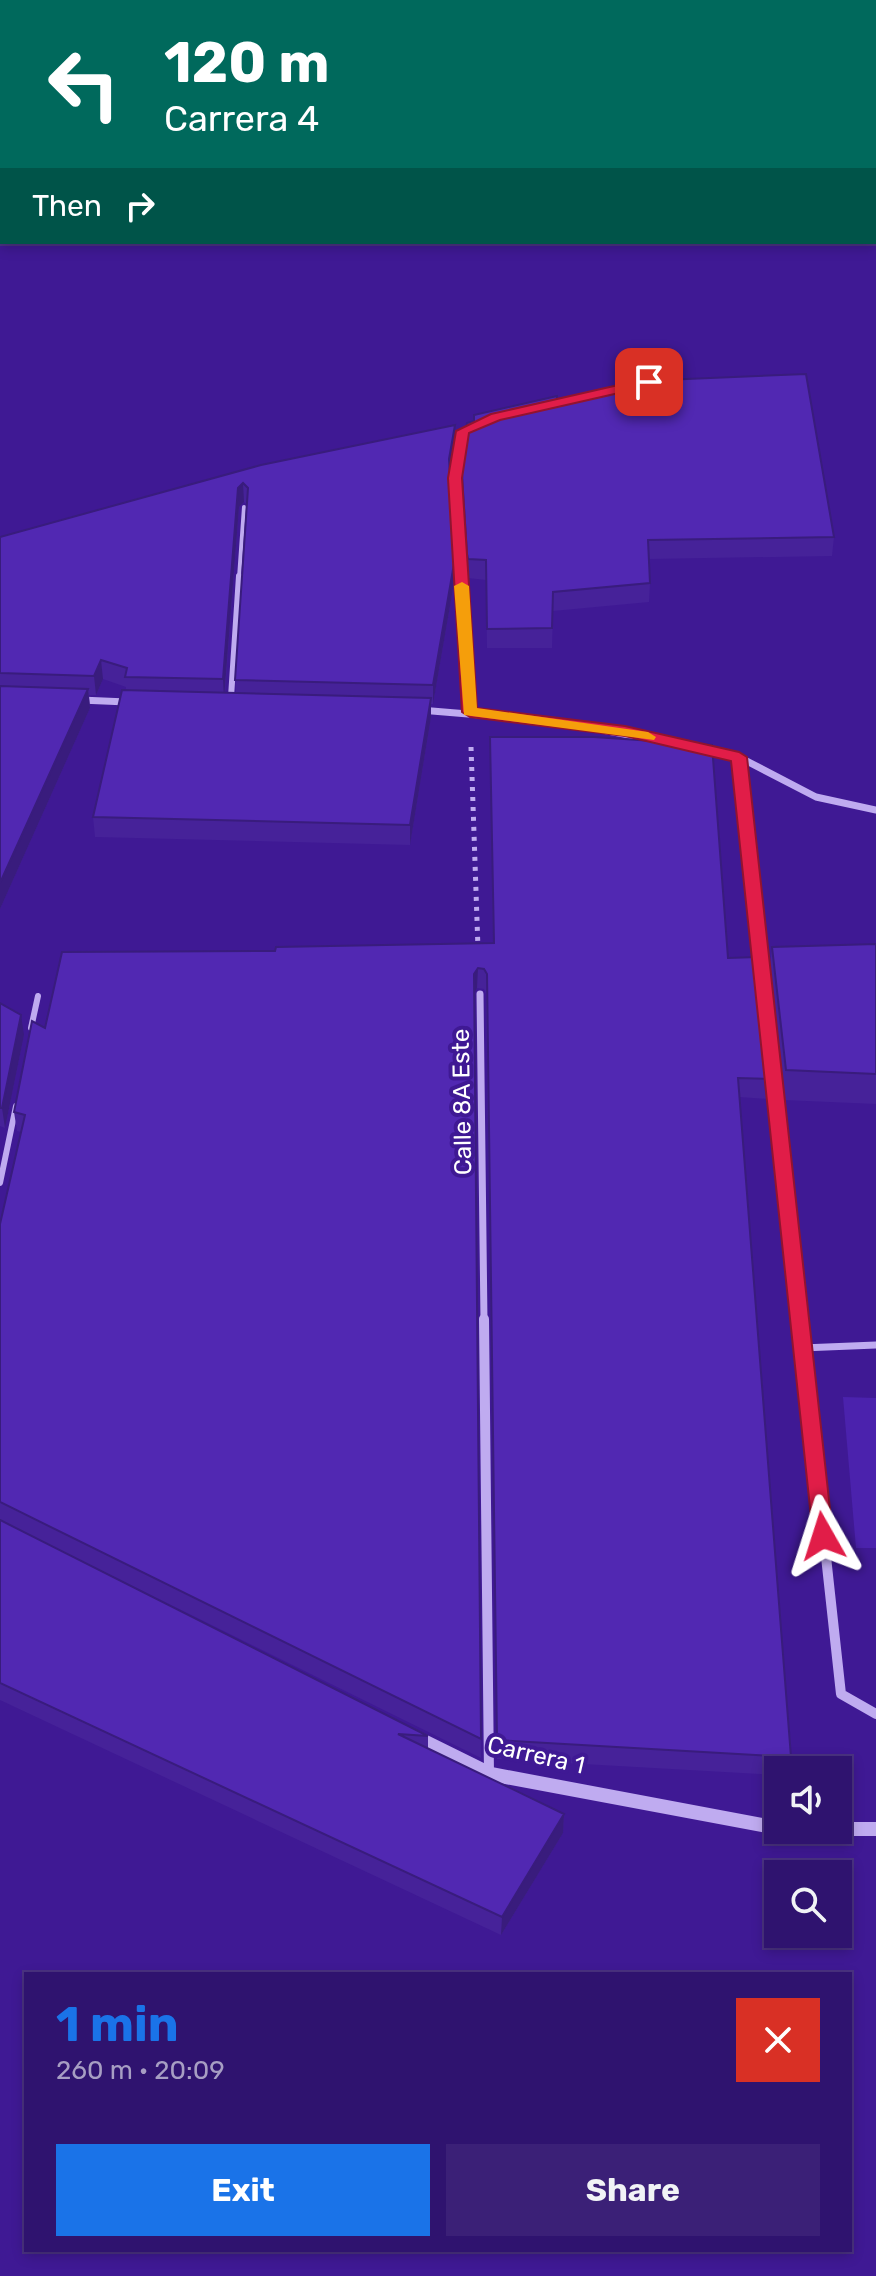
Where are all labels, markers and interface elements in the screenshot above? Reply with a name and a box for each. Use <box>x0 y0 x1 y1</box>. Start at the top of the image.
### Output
text: 120 m <box>164 30 330 96</box>
icon: left <box>32 32 136 136</box>
text: Carrera 4 <box>164 97 319 140</box>
icon: right <box>118 184 162 228</box>
text: Then <box>32 188 102 224</box>
pin <box>615 348 683 416</box>
icon: arrive <box>627 360 671 404</box>
street label: Calle 8A Este <box>447 1029 477 1175</box>
position arrow <box>781 1494 865 1578</box>
street label: Carrera 1 <box>485 1730 587 1780</box>
map controls <box>764 1756 852 1948</box>
button: sound <box>764 1756 852 1844</box>
button: search <box>764 1860 852 1948</box>
text: 1 min <box>56 1996 179 2053</box>
button: close <box>736 1998 820 2082</box>
text: 260 m · 20:09 <box>56 2055 225 2086</box>
button: Exit <box>56 2144 430 2236</box>
button: Share <box>446 2144 820 2236</box>

